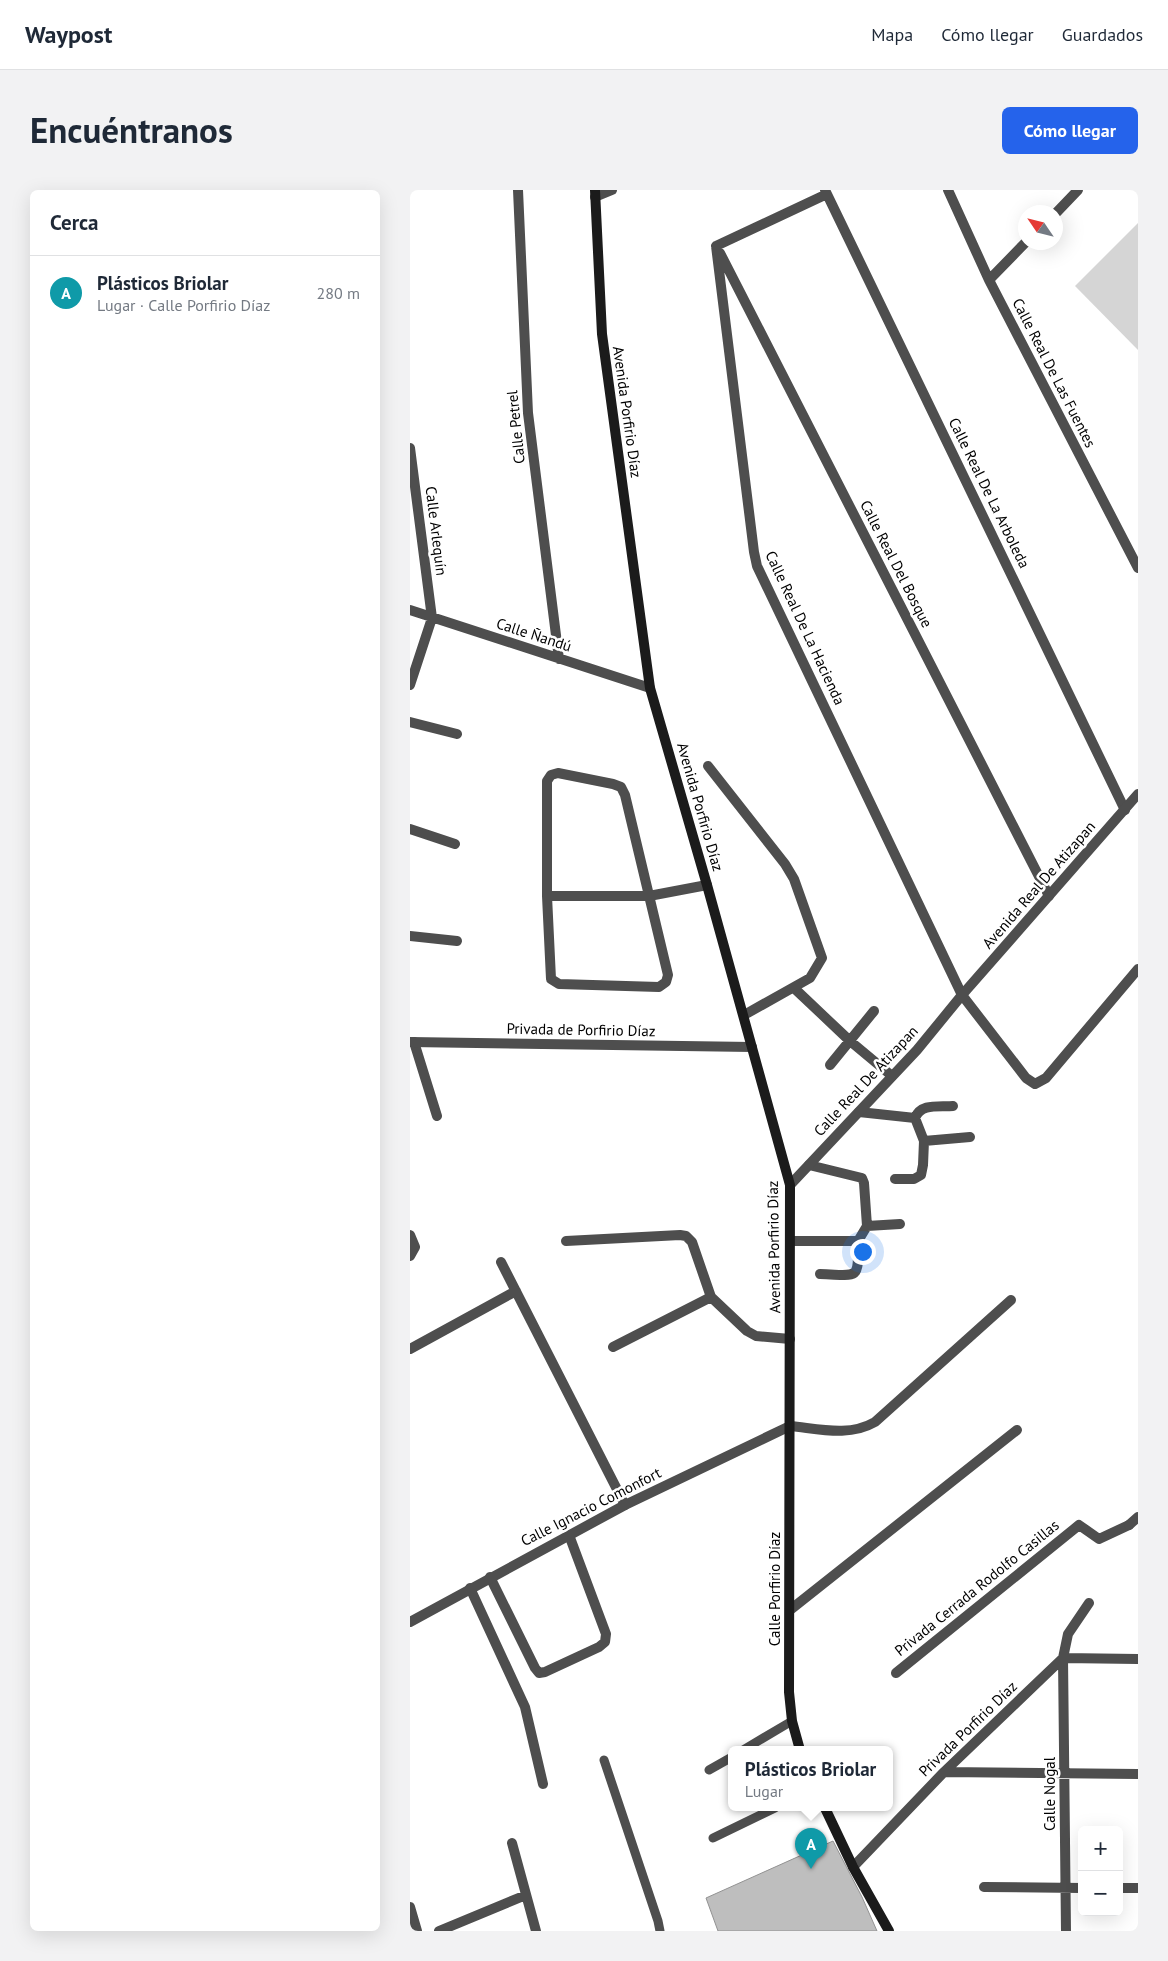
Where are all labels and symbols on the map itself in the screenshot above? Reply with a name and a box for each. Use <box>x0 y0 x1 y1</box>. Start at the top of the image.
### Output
north arrow <box>1018 205 1063 250</box>
street label: Calle Real De Las Fuentes <box>1009 295 1100 451</box>
street label: Avenida Porfirio Díaz <box>609 345 646 479</box>
street label: Calle Petrel <box>502 389 529 465</box>
street label: Calle Real De La Arboleda <box>945 414 1034 571</box>
street label: Calle Arlequín <box>422 485 451 577</box>
street label: Calle Real Del Bosque <box>856 497 937 631</box>
street label: Calle Real De La Hacienda <box>761 548 850 708</box>
street label: Calle Ñandú <box>494 613 574 656</box>
street label: Avenida Porfirio Díaz <box>673 740 728 873</box>
street label: Avenida Real De Atizapan <box>978 817 1099 952</box>
street label: Privada de Porfirio Díaz <box>506 1019 656 1040</box>
street label: Calle Real De Atizapan <box>809 1021 922 1140</box>
street label: Avenida Porfirio Díaz <box>763 1180 784 1314</box>
your location <box>850 1239 876 1265</box>
street label: Calle Ignacio Comonfort <box>517 1463 664 1550</box>
street label: Privada Cerrada Rodolfo Casillas <box>891 1515 1063 1660</box>
street label: Calle Porfirio Díaz <box>765 1532 784 1646</box>
street label: Privada Porfirio Díaz <box>915 1677 1021 1780</box>
street label: Calle Nogal <box>1040 1756 1059 1831</box>
pin: A <box>795 1828 827 1869</box>

